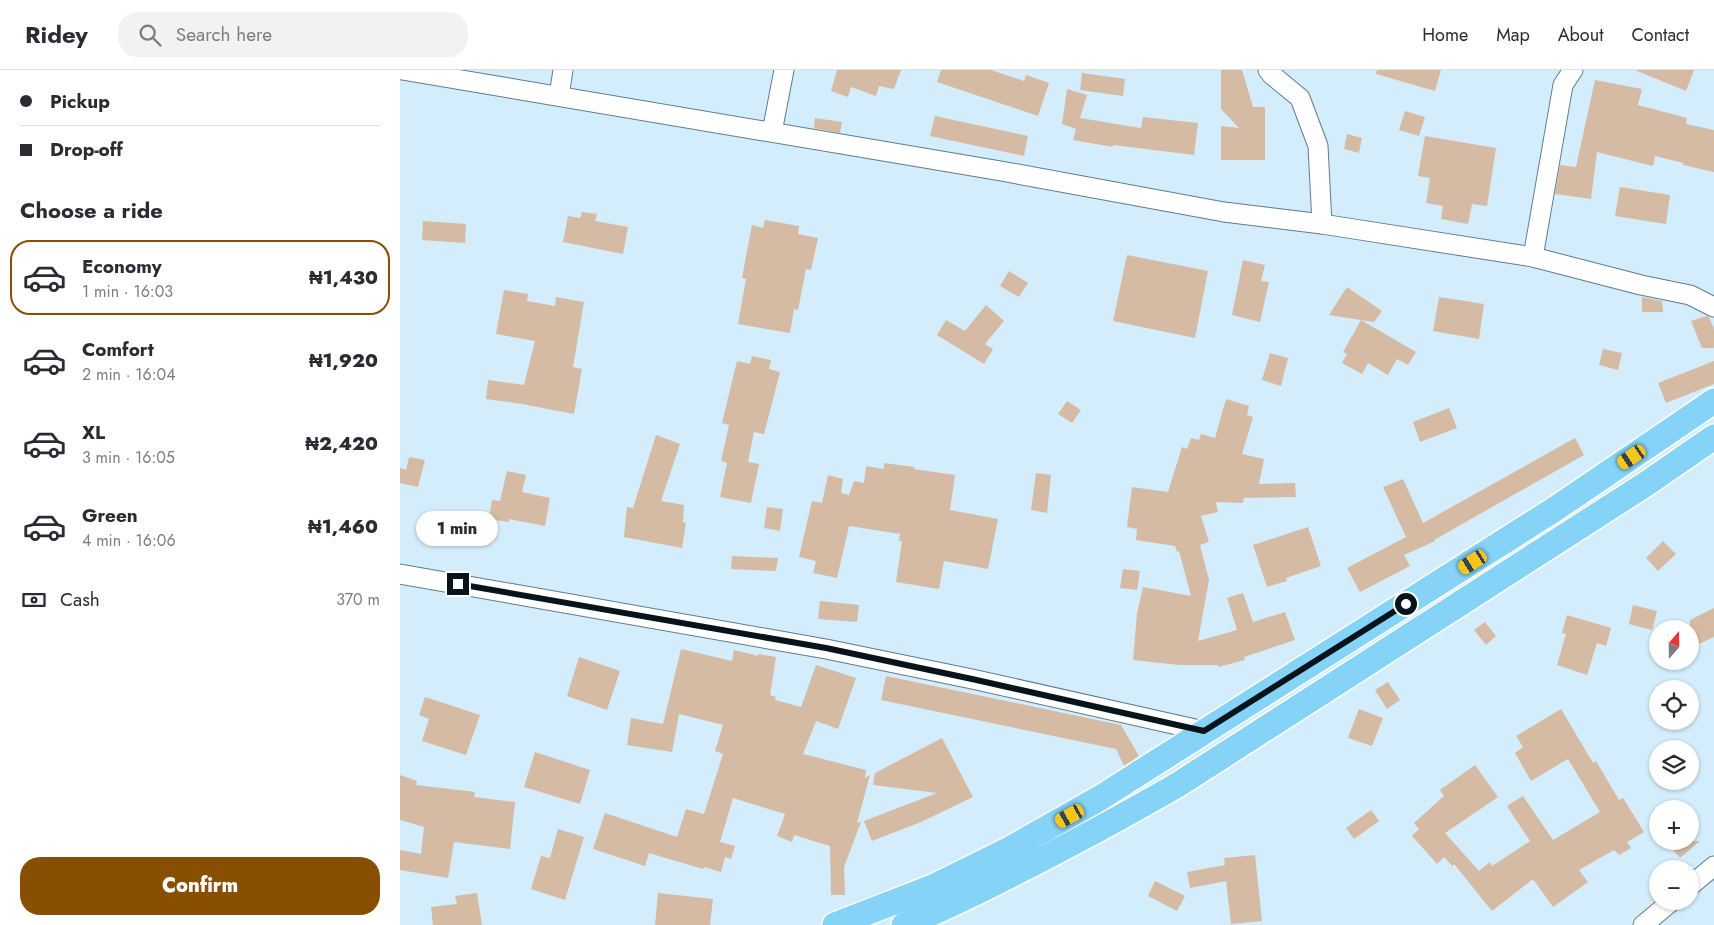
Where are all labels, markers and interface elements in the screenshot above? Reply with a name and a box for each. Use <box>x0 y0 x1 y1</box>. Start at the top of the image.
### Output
search box <box>118 12 468 57</box>
text: Ridey <box>25 17 88 52</box>
icon: search <box>136 21 164 49</box>
text: Search here <box>176 21 272 48</box>
text: Home <box>1422 22 1468 48</box>
text: Map <box>1496 22 1530 48</box>
text: About <box>1558 22 1603 48</box>
text: Contact <box>1631 22 1689 48</box>
text: Pickup <box>50 88 110 115</box>
text: Drop-off <box>50 136 123 163</box>
text: Choose a ride <box>20 194 163 226</box>
text: Economy <box>82 253 162 280</box>
icon: car <box>22 255 67 300</box>
text: ₦1,430 <box>309 264 378 291</box>
text: 1 min · 16:03 <box>82 280 173 303</box>
text: Comfort <box>82 336 154 363</box>
icon: car <box>22 338 67 383</box>
text: ₦1,920 <box>309 347 378 374</box>
text: 2 min · 16:04 <box>82 363 176 386</box>
text: XL <box>82 419 105 446</box>
icon: car <box>22 421 67 466</box>
text: ₦2,420 <box>305 430 378 457</box>
car <box>1615 442 1648 472</box>
text: 3 min · 16:05 <box>82 446 175 469</box>
text: Green <box>82 502 138 529</box>
icon: car <box>22 504 67 549</box>
callout: 1 min <box>417 512 499 546</box>
text: ₦1,460 <box>308 513 378 540</box>
text: 1 min <box>437 517 477 540</box>
text: 4 min · 16:06 <box>82 529 176 552</box>
car <box>1456 548 1489 576</box>
route end <box>447 573 469 595</box>
icon: cash <box>20 586 48 614</box>
text: Cash <box>60 586 100 613</box>
text: 370 m <box>336 588 380 611</box>
route start <box>1395 593 1417 615</box>
north arrow <box>1649 620 1699 670</box>
map controls <box>1649 620 1699 910</box>
button: locate <box>1649 680 1699 730</box>
button: layers <box>1649 740 1699 790</box>
button: + <box>1649 800 1699 850</box>
car <box>1053 802 1086 830</box>
button: Confirm <box>20 857 380 915</box>
button: − <box>1649 860 1699 910</box>

